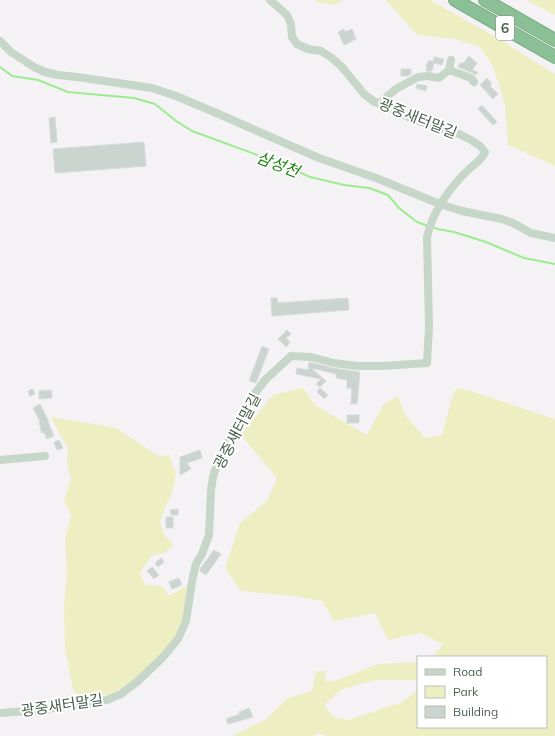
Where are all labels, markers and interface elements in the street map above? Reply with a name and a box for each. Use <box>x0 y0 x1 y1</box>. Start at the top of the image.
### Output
road number: 6 <box>496 16 514 40</box>
street label: 광중새터말길 <box>376 94 460 142</box>
water label: 삼성천 <box>254 147 304 182</box>
street label: 광중새터말길 <box>209 390 265 472</box>
legend <box>417 656 547 728</box>
text: Road <box>453 664 482 679</box>
text: Park <box>453 684 479 699</box>
street label: 광중새터말길 <box>20 690 104 720</box>
text: Building <box>453 704 498 719</box>

